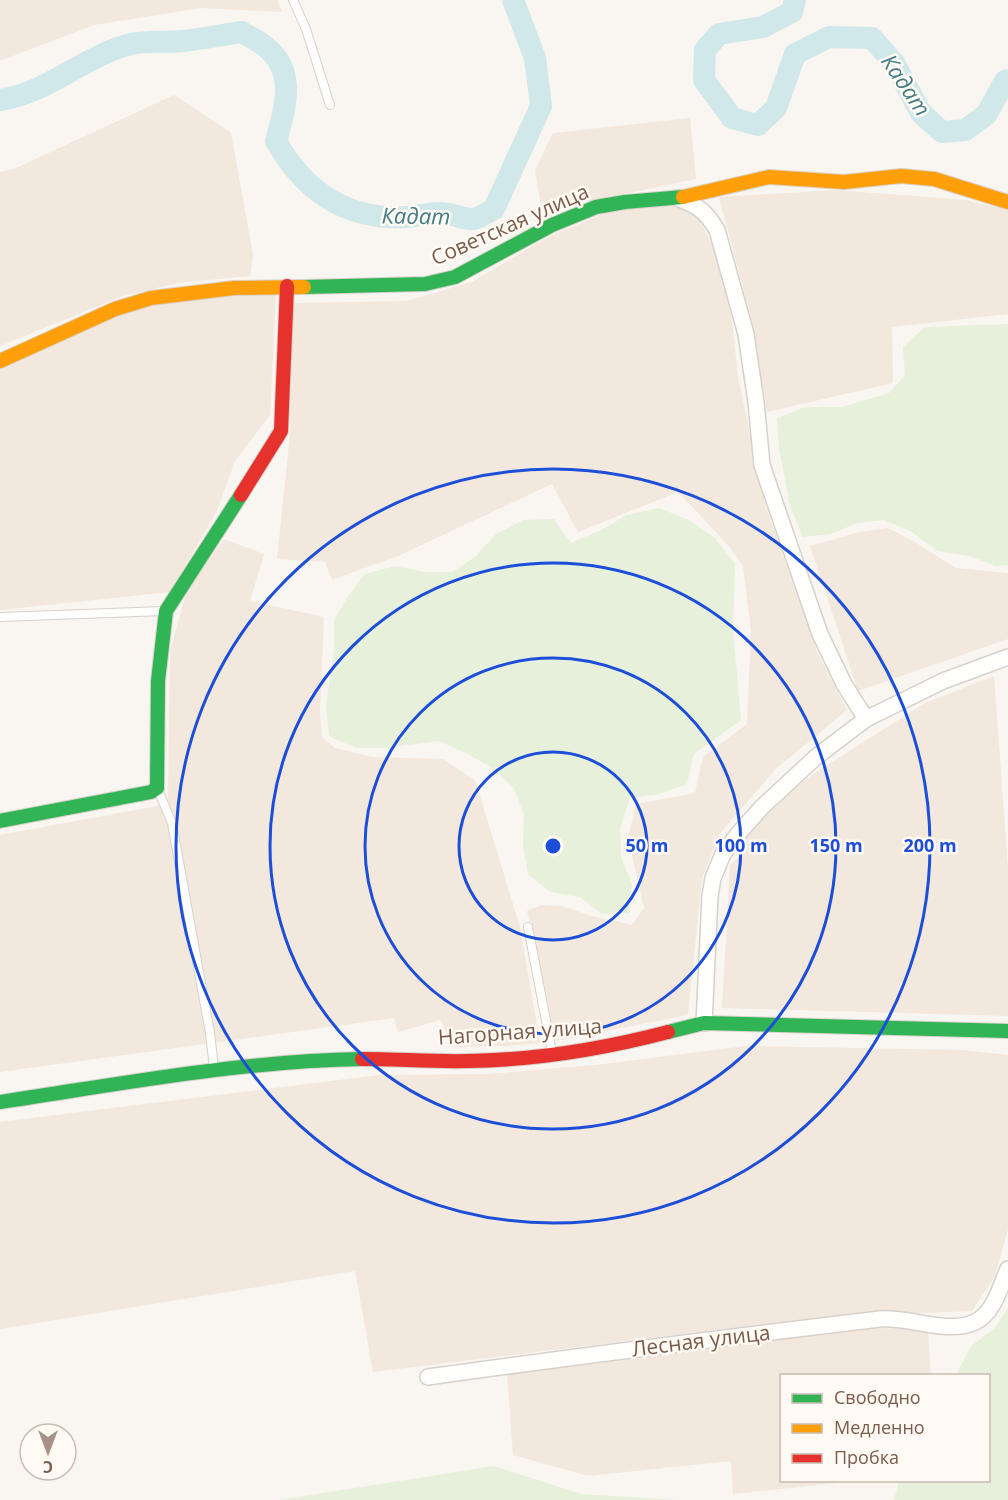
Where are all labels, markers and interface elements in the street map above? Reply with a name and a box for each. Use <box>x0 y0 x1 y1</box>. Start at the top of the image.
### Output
water label: Кадат <box>875 48 938 121</box>
street label: Советская улица <box>426 177 593 271</box>
water label: Кадат <box>381 199 451 231</box>
text: 50 m <box>626 833 668 857</box>
text: 100 m <box>714 833 768 857</box>
text: 150 m <box>809 833 863 857</box>
text: 200 m <box>903 833 957 857</box>
centre of rings <box>543 836 563 856</box>
street label: Нагорная улица <box>437 1011 603 1051</box>
street label: Лесная улица <box>630 1318 772 1362</box>
legend <box>780 1374 990 1482</box>
text: Свободно <box>834 1385 921 1409</box>
text: Медленно <box>834 1415 925 1439</box>
north arrow <box>18 1422 78 1482</box>
text: Пробка <box>834 1445 899 1469</box>
text: С <box>43 1456 53 1478</box>

